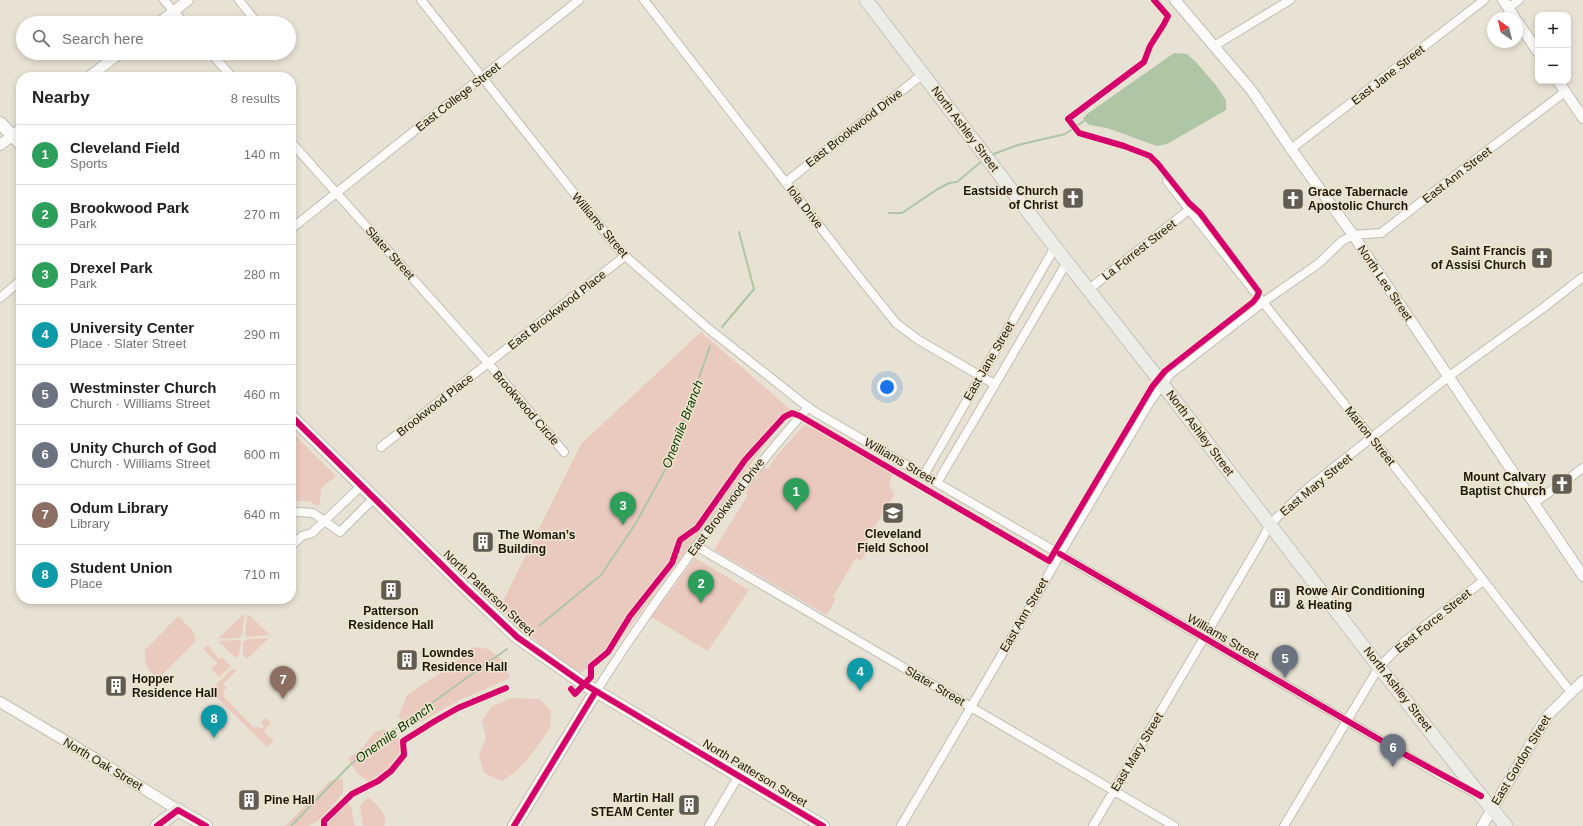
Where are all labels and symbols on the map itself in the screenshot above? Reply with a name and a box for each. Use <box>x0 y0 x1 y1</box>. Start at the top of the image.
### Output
north arrow <box>1487 12 1523 48</box>
street label: East Jane Street <box>1349 42 1428 108</box>
street label: East College Street <box>413 59 504 134</box>
street label: North Ashley Street <box>928 84 1002 175</box>
street label: East Brookwood Drive <box>803 86 905 170</box>
street label: East Ann Street <box>1420 143 1495 206</box>
street label: Iola Drive <box>784 183 826 232</box>
place label: Eastside Church of Christ <box>963 184 1058 212</box>
church icon: Eastside Church of Christ <box>1060 185 1086 211</box>
place label: Grace Tabernacle Apostolic Church <box>1308 185 1408 213</box>
church icon: Grace Tabernacle Apostolic Church <box>1280 186 1306 212</box>
street label: Williams Street <box>569 190 632 261</box>
street label: La Forrest Street <box>1099 216 1179 283</box>
street label: Slater Street <box>362 224 418 283</box>
street label: North Lee Street <box>1355 243 1416 324</box>
place label: Saint Francis of Assisi Church <box>1431 244 1526 272</box>
church icon: Saint Francis of Assisi Church <box>1529 245 1555 271</box>
street label: East Brookwood Place <box>505 267 609 353</box>
street label: East Jane Street <box>961 319 1018 403</box>
street label: Brookwood Circle <box>490 368 562 448</box>
street label: Brookwood Place <box>394 371 476 439</box>
your location <box>877 377 897 397</box>
water label: Onemile Branch <box>659 378 706 470</box>
street label: North Ashley Street <box>1163 388 1237 479</box>
street label: Marion Street <box>1342 404 1399 469</box>
street label: Williams Street <box>862 435 939 487</box>
street label: East Mary Street <box>1277 450 1355 519</box>
street label: East Brookwood Drive <box>685 455 768 559</box>
place label: Mount Calvary Baptist Church <box>1460 470 1546 498</box>
church icon: Mount Calvary Baptist Church <box>1549 471 1575 497</box>
pin: 1 <box>783 478 809 511</box>
pin: 3 <box>610 492 636 525</box>
school or university icon: Cleveland Field School <box>880 500 906 526</box>
place label: Cleveland Field School <box>857 527 929 555</box>
place label: The Woman’s Building <box>498 528 576 556</box>
building icon: The Woman’s Building <box>470 529 496 555</box>
street label: North Patterson Street <box>441 547 538 639</box>
pin: 2 <box>688 570 714 603</box>
street label: East Ann Street <box>997 575 1051 655</box>
building icon: Patterson Residence Hall <box>378 577 404 603</box>
place label: Rowe Air Conditioning & Heating <box>1296 584 1425 612</box>
building icon: Rowe Air Conditioning & Heating <box>1267 585 1293 611</box>
street label: East Force Street <box>1392 586 1474 656</box>
place label: Patterson Residence Hall <box>348 604 434 632</box>
street label: Williams Street <box>1185 611 1262 663</box>
street label: North Ashley Street <box>1361 644 1436 735</box>
pin: 5 <box>1272 645 1298 678</box>
place label: Lowndes Residence Hall <box>422 646 507 674</box>
building icon: Lowndes Residence Hall <box>394 647 420 673</box>
pin: 4 <box>847 658 873 691</box>
street label: Slater Street <box>903 663 968 709</box>
pin: 7 <box>270 666 296 699</box>
place label: Hopper Residence Hall <box>132 672 217 700</box>
building icon: Hopper Residence Hall <box>103 673 129 699</box>
water label: Onemile Branch <box>352 699 436 766</box>
pin: 8 <box>201 705 227 738</box>
street label: East Mary Street <box>1108 710 1166 794</box>
street label: East Gordon Street <box>1489 712 1554 808</box>
pin: 6 <box>1380 734 1406 767</box>
street label: North Oak Street <box>61 735 146 794</box>
street label: North Patterson Street <box>700 736 810 810</box>
building icon: Pine Hall <box>236 787 262 813</box>
place label: Martin Hall STEAM Center <box>591 791 674 819</box>
building icon: Martin Hall STEAM Center <box>676 792 702 818</box>
place label: Pine Hall <box>264 793 315 807</box>

